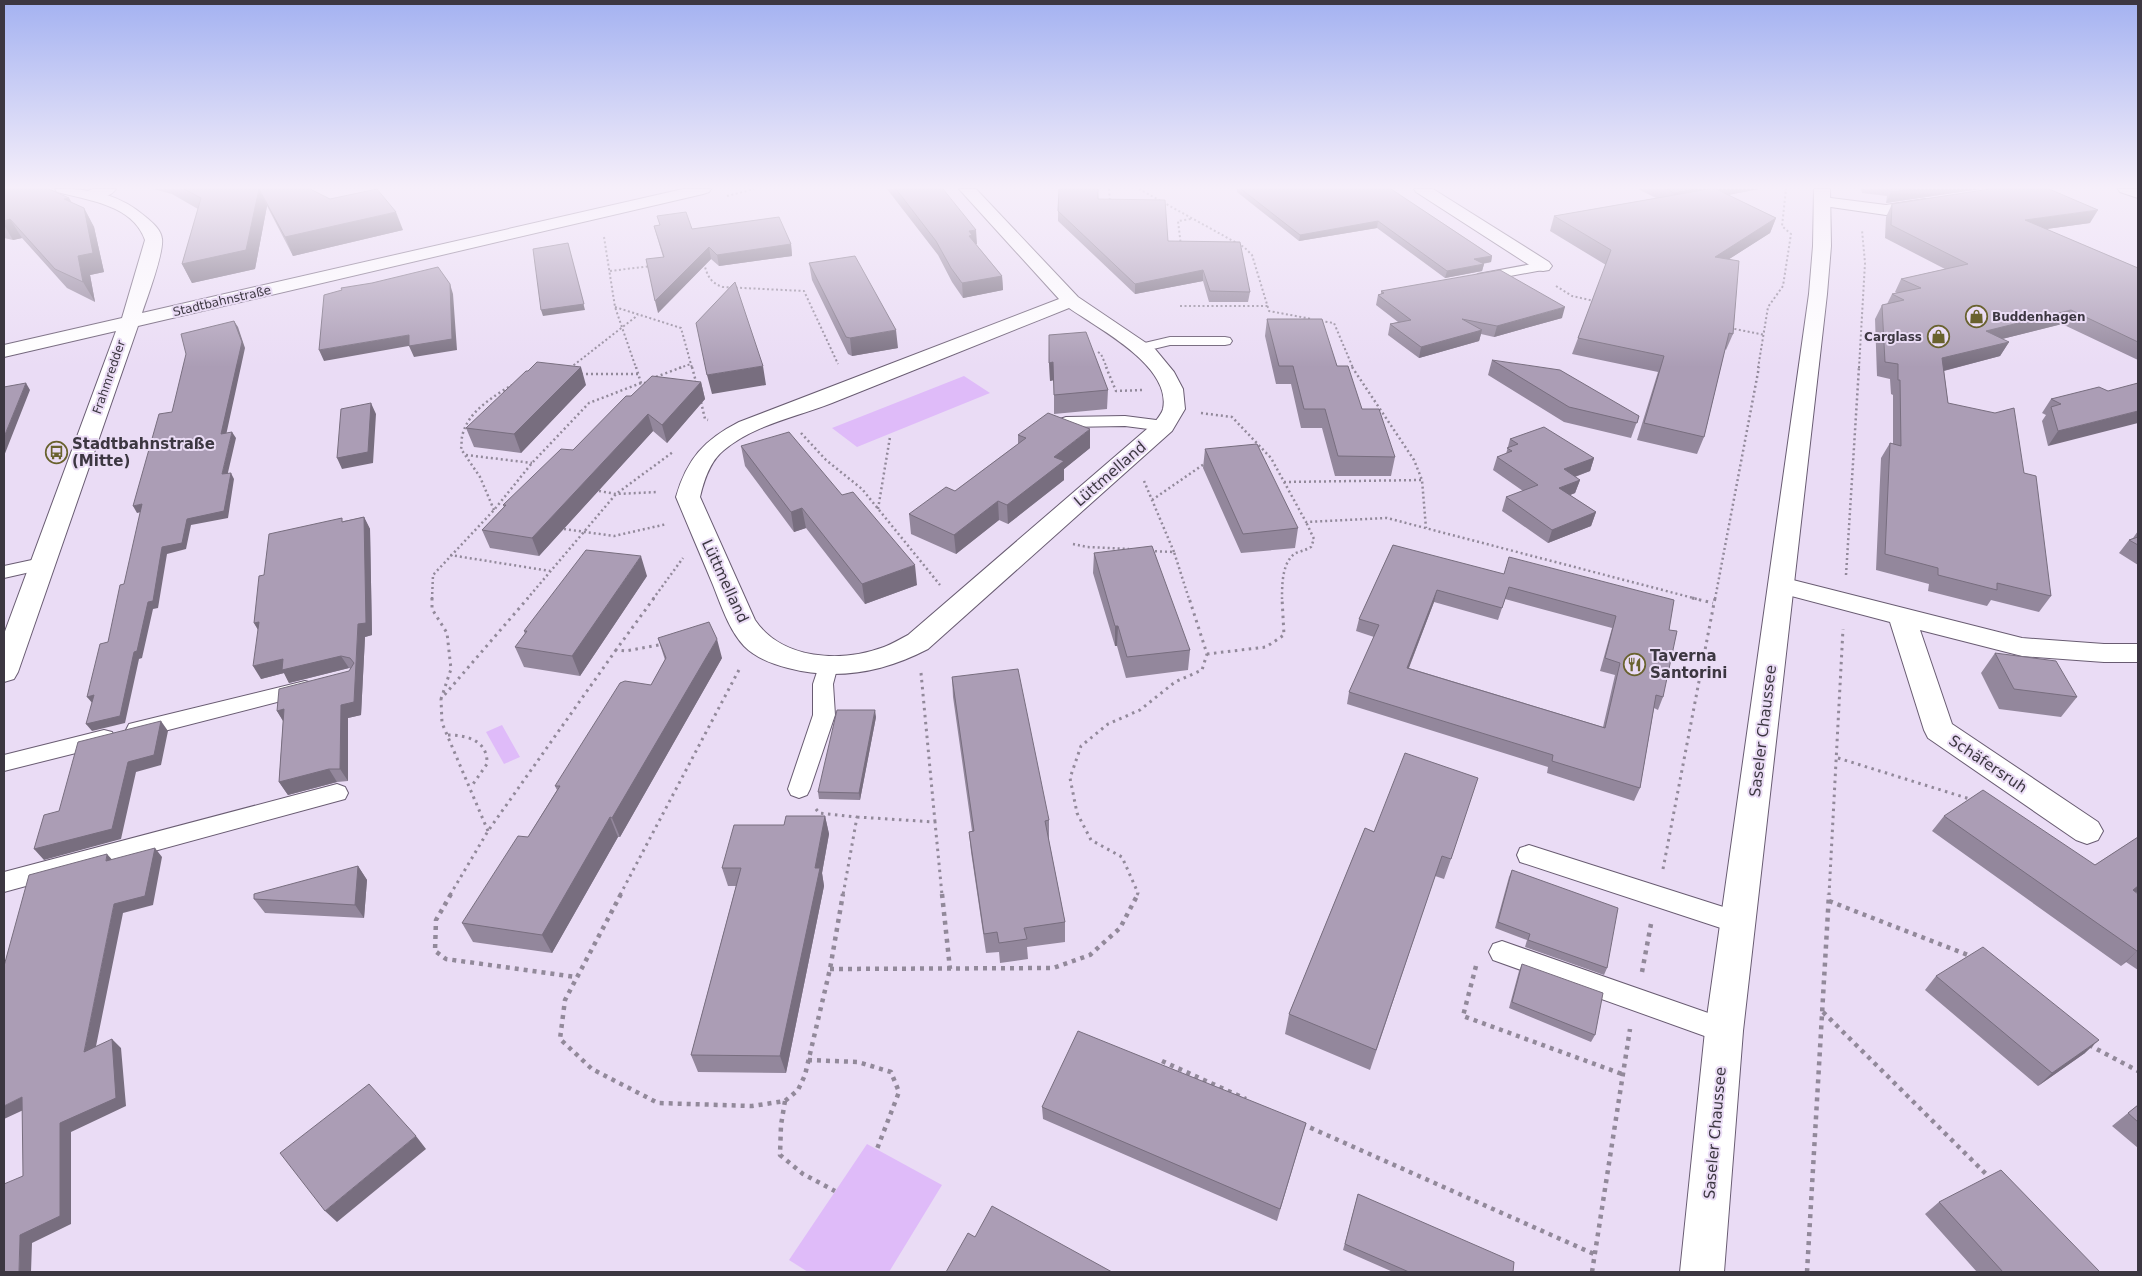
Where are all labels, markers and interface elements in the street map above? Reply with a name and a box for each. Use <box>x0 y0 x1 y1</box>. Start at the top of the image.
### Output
street label: Stadtbahnstraße <box>172 283 272 319</box>
shop icon: Buddenhagen <box>1964 305 1988 329</box>
place label: Buddenhagen <box>1992 310 2085 324</box>
shop icon: Carglass <box>1926 325 1950 349</box>
place label: Carglass <box>1864 330 1922 344</box>
street label: Frahmredder <box>90 338 128 416</box>
place label: Stadtbahnstraße (Mitte) <box>72 435 215 470</box>
street label: Lüttmelland <box>1070 438 1150 510</box>
bus stop icon: Stadtbahnstraße (Mitte) <box>44 441 68 465</box>
street label: Lüttmelland <box>698 537 752 625</box>
place label: Taverna Santorini <box>1650 647 1727 682</box>
restaurant icon: Taverna Santorini <box>1622 653 1646 677</box>
street label: Saseler Chaussee <box>1746 664 1780 798</box>
street label: Schäfersruh <box>1946 731 2030 797</box>
street label: Saseler Chaussee <box>1700 1066 1730 1200</box>

